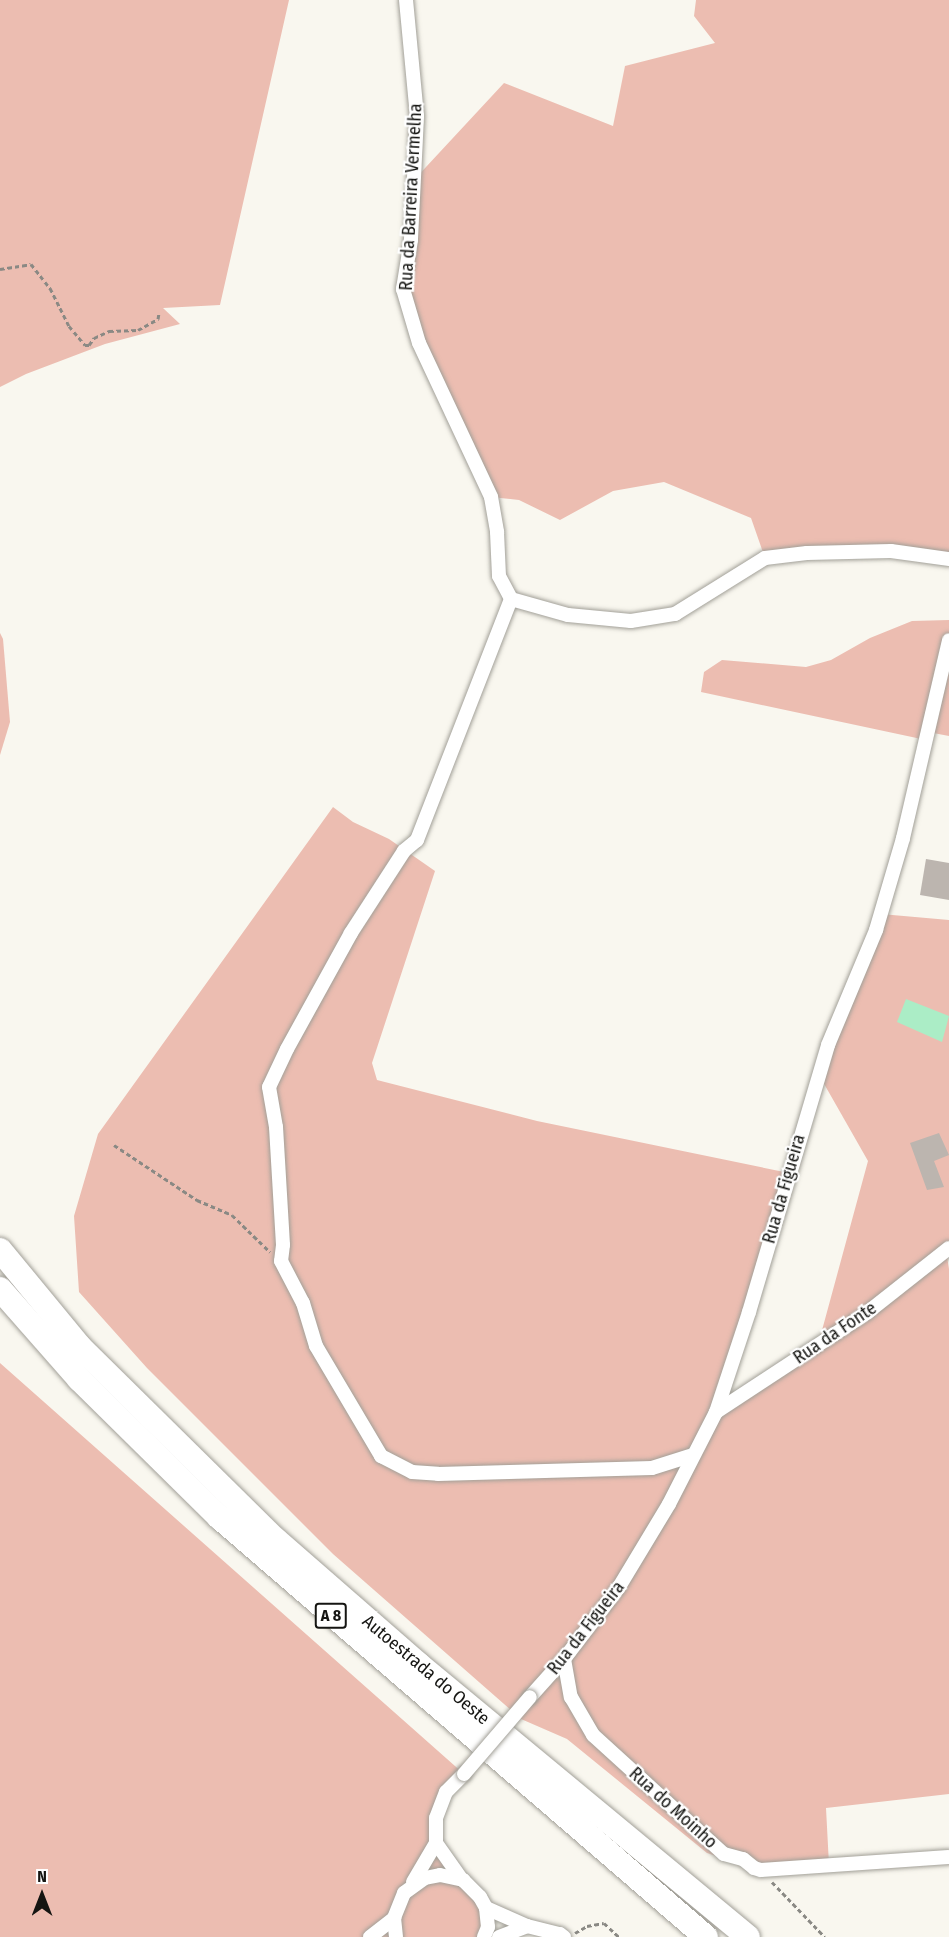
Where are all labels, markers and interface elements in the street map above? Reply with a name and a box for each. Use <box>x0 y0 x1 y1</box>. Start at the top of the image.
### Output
street label: Rua da Barreira Vermelha <box>395 103 427 291</box>
street label: Rua da Figueira <box>758 1132 810 1246</box>
street label: Rua da Fonte <box>789 1297 881 1369</box>
street label: Rua da Figueira <box>543 1577 629 1679</box>
road number: A 8 <box>314 1603 348 1629</box>
street label: Autoestrada do Oeste <box>358 1610 494 1730</box>
street label: Rua do Moinho <box>625 1763 721 1853</box>
north arrow <box>12 1865 72 1925</box>
text: N <box>37 1867 47 1886</box>

